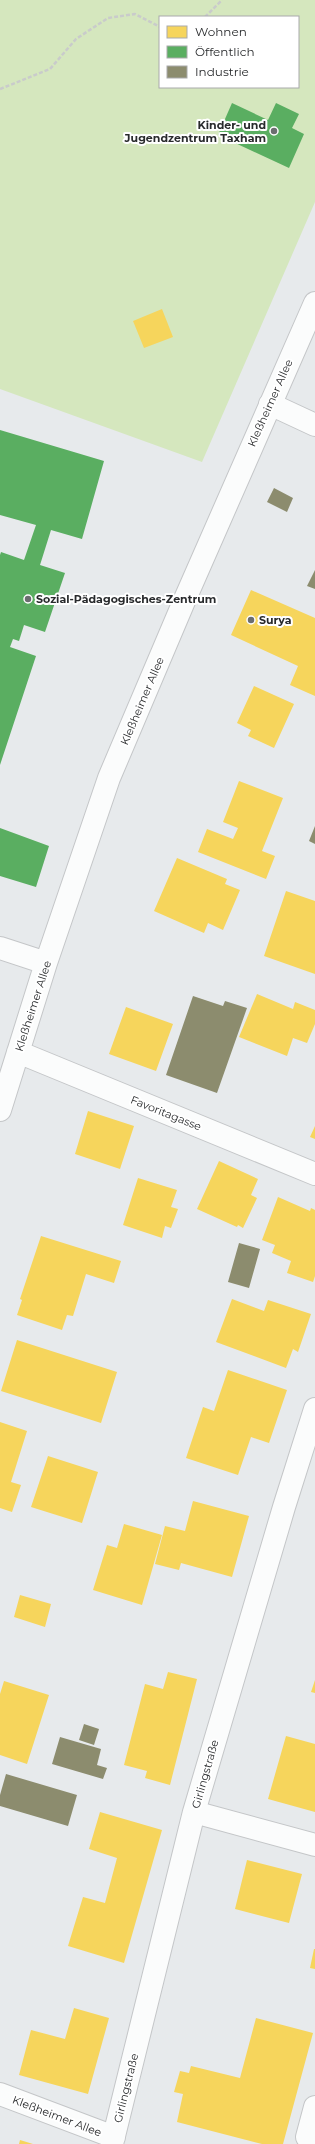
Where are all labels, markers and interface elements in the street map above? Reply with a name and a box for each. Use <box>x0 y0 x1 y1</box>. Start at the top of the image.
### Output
legend <box>159 16 299 88</box>
text: Wohnen <box>195 24 247 39</box>
text: Öffentlich <box>195 44 255 59</box>
text: Industrie <box>195 64 249 79</box>
place label: Kinder- und Jugendzentrum Taxham <box>124 118 266 145</box>
marker: Kinder- und Jugendzentrum Taxham <box>269 126 279 136</box>
street label: Kleßheimer Allee <box>244 357 296 449</box>
place label: Sozial-Pädagogisches-Zentrum <box>36 592 216 606</box>
marker: Sozial-Pädagogisches-Zentrum <box>23 594 33 604</box>
place label: Surya <box>259 613 292 627</box>
marker: Surya <box>246 615 256 625</box>
street label: Kleßheimer Allee <box>117 654 167 747</box>
street label: Kleßheimer Allee <box>12 959 54 1053</box>
street label: Favoritagasse <box>129 1092 204 1134</box>
street label: Girlingstraße <box>188 1738 222 1810</box>
street label: Girlingstraße <box>111 2052 141 2124</box>
street label: Kleßheimer Allee <box>10 2093 104 2140</box>

